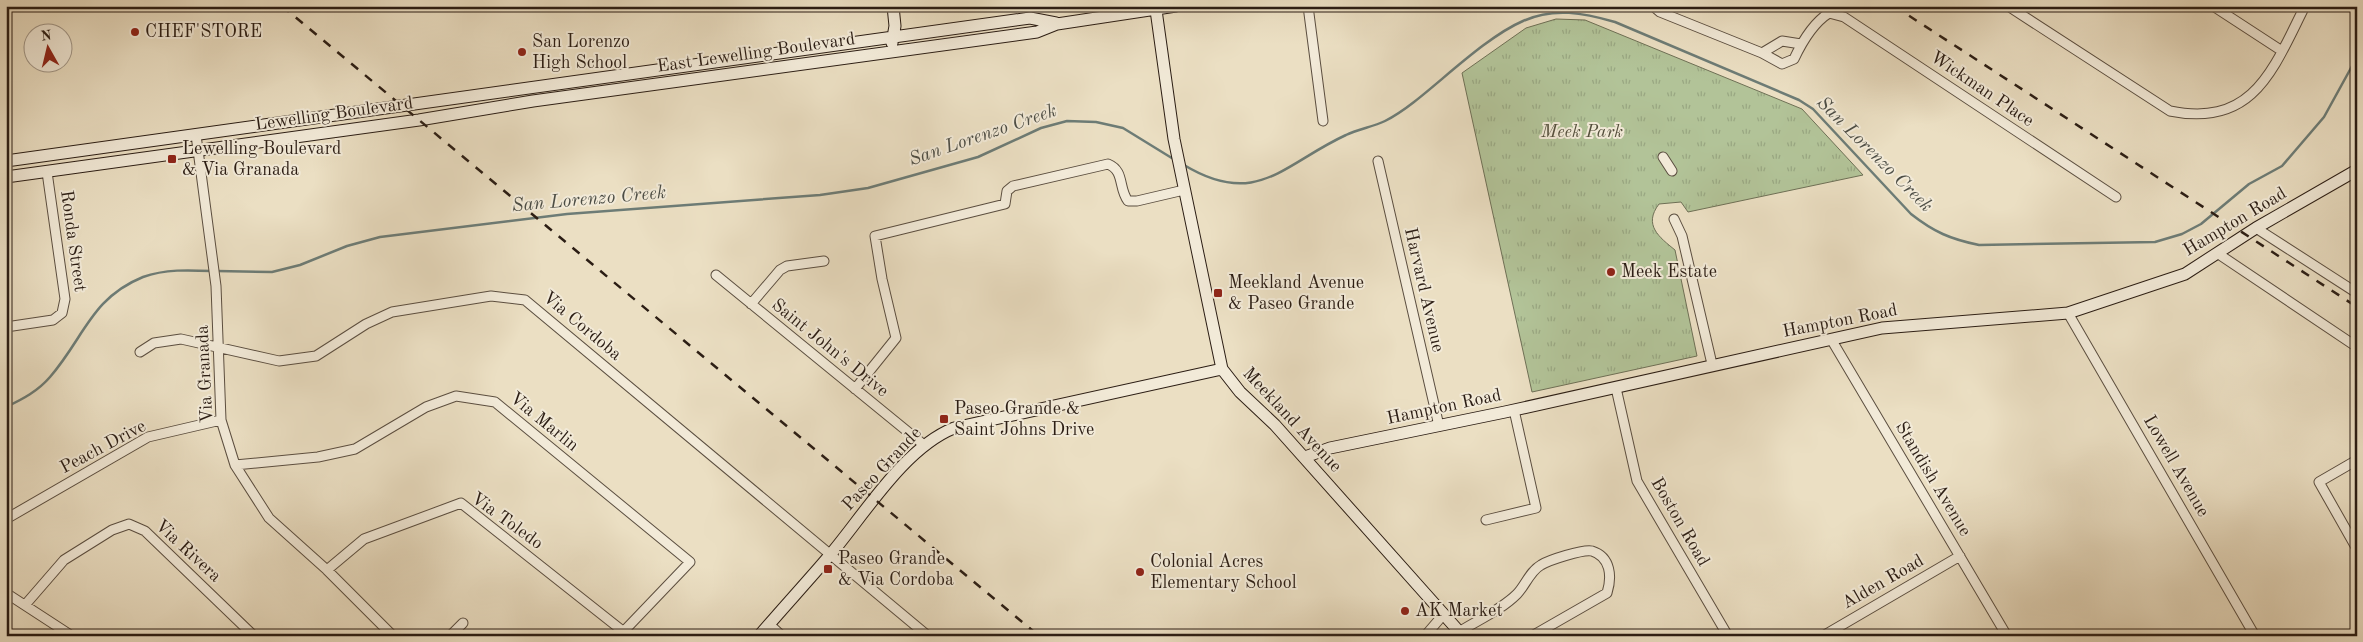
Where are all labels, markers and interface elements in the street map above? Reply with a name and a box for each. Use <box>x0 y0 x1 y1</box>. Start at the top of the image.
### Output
north arrow <box>22 22 72 72</box>
place label: CHEF'STORE <box>145 23 262 41</box>
marker: CHEF'STORE <box>129 26 141 38</box>
text: N <box>40 28 53 44</box>
street label: East Lewelling Boulevard <box>656 30 856 76</box>
place label: San Lorenzo High School <box>532 33 630 72</box>
marker: San Lorenzo High School <box>516 46 528 58</box>
street label: Wickman Place <box>1927 48 2037 130</box>
street label: Lewelling Boulevard <box>254 94 414 134</box>
water label: San Lorenzo Creek <box>1813 94 1935 216</box>
water label: San Lorenzo Creek <box>907 102 1059 170</box>
park label: Meek Park <box>1540 123 1623 141</box>
place label: Lewelling Boulevard & Via Granada <box>182 140 342 179</box>
marker: Lewelling Boulevard & Via Granada <box>166 153 178 165</box>
water label: San Lorenzo Creek <box>511 184 667 216</box>
street label: Hampton Road <box>2180 184 2290 260</box>
street label: Ronda Street <box>57 189 89 293</box>
street label: Harvard Avenue <box>1401 226 1447 354</box>
place label: Meek Estate <box>1621 263 1717 281</box>
marker: Meek Estate <box>1605 266 1617 278</box>
place label: Meekland Avenue & Paseo Grande <box>1228 274 1364 313</box>
marker: Meekland Avenue & Paseo Grande <box>1212 287 1224 299</box>
street label: Via Cordoba <box>539 288 625 364</box>
street label: Saint John's Drive <box>768 296 892 400</box>
street label: Hampton Road <box>1781 301 1899 341</box>
street label: Via Granada <box>193 324 217 423</box>
street label: Meekland Avenue <box>1239 364 1345 476</box>
street label: Hampton Road <box>1385 386 1503 428</box>
street label: Via Marlin <box>506 389 582 455</box>
place label: Paseo Grande & Saint Johns Drive <box>954 400 1094 439</box>
street label: Lowell Avenue <box>2140 412 2212 520</box>
marker: Paseo Grande & Saint Johns Drive <box>938 413 950 425</box>
street label: Peach Drive <box>57 417 149 477</box>
street label: Standish Avenue <box>1892 419 1974 539</box>
street label: Paseo Grande <box>839 424 925 514</box>
street label: Boston Road <box>1647 475 1713 569</box>
street label: Via Toledo <box>468 489 546 553</box>
street label: Via Rivera <box>152 516 225 586</box>
place label: Paseo Grande & Via Cordoba <box>838 550 954 589</box>
street label: Alden Road <box>1839 551 1927 613</box>
place label: Colonial Acres Elementary School <box>1150 553 1297 592</box>
marker: Paseo Grande & Via Cordoba <box>822 563 834 575</box>
marker: Colonial Acres Elementary School <box>1134 566 1146 578</box>
place label: AK Market <box>1415 602 1503 620</box>
marker: AK Market <box>1399 605 1411 617</box>

